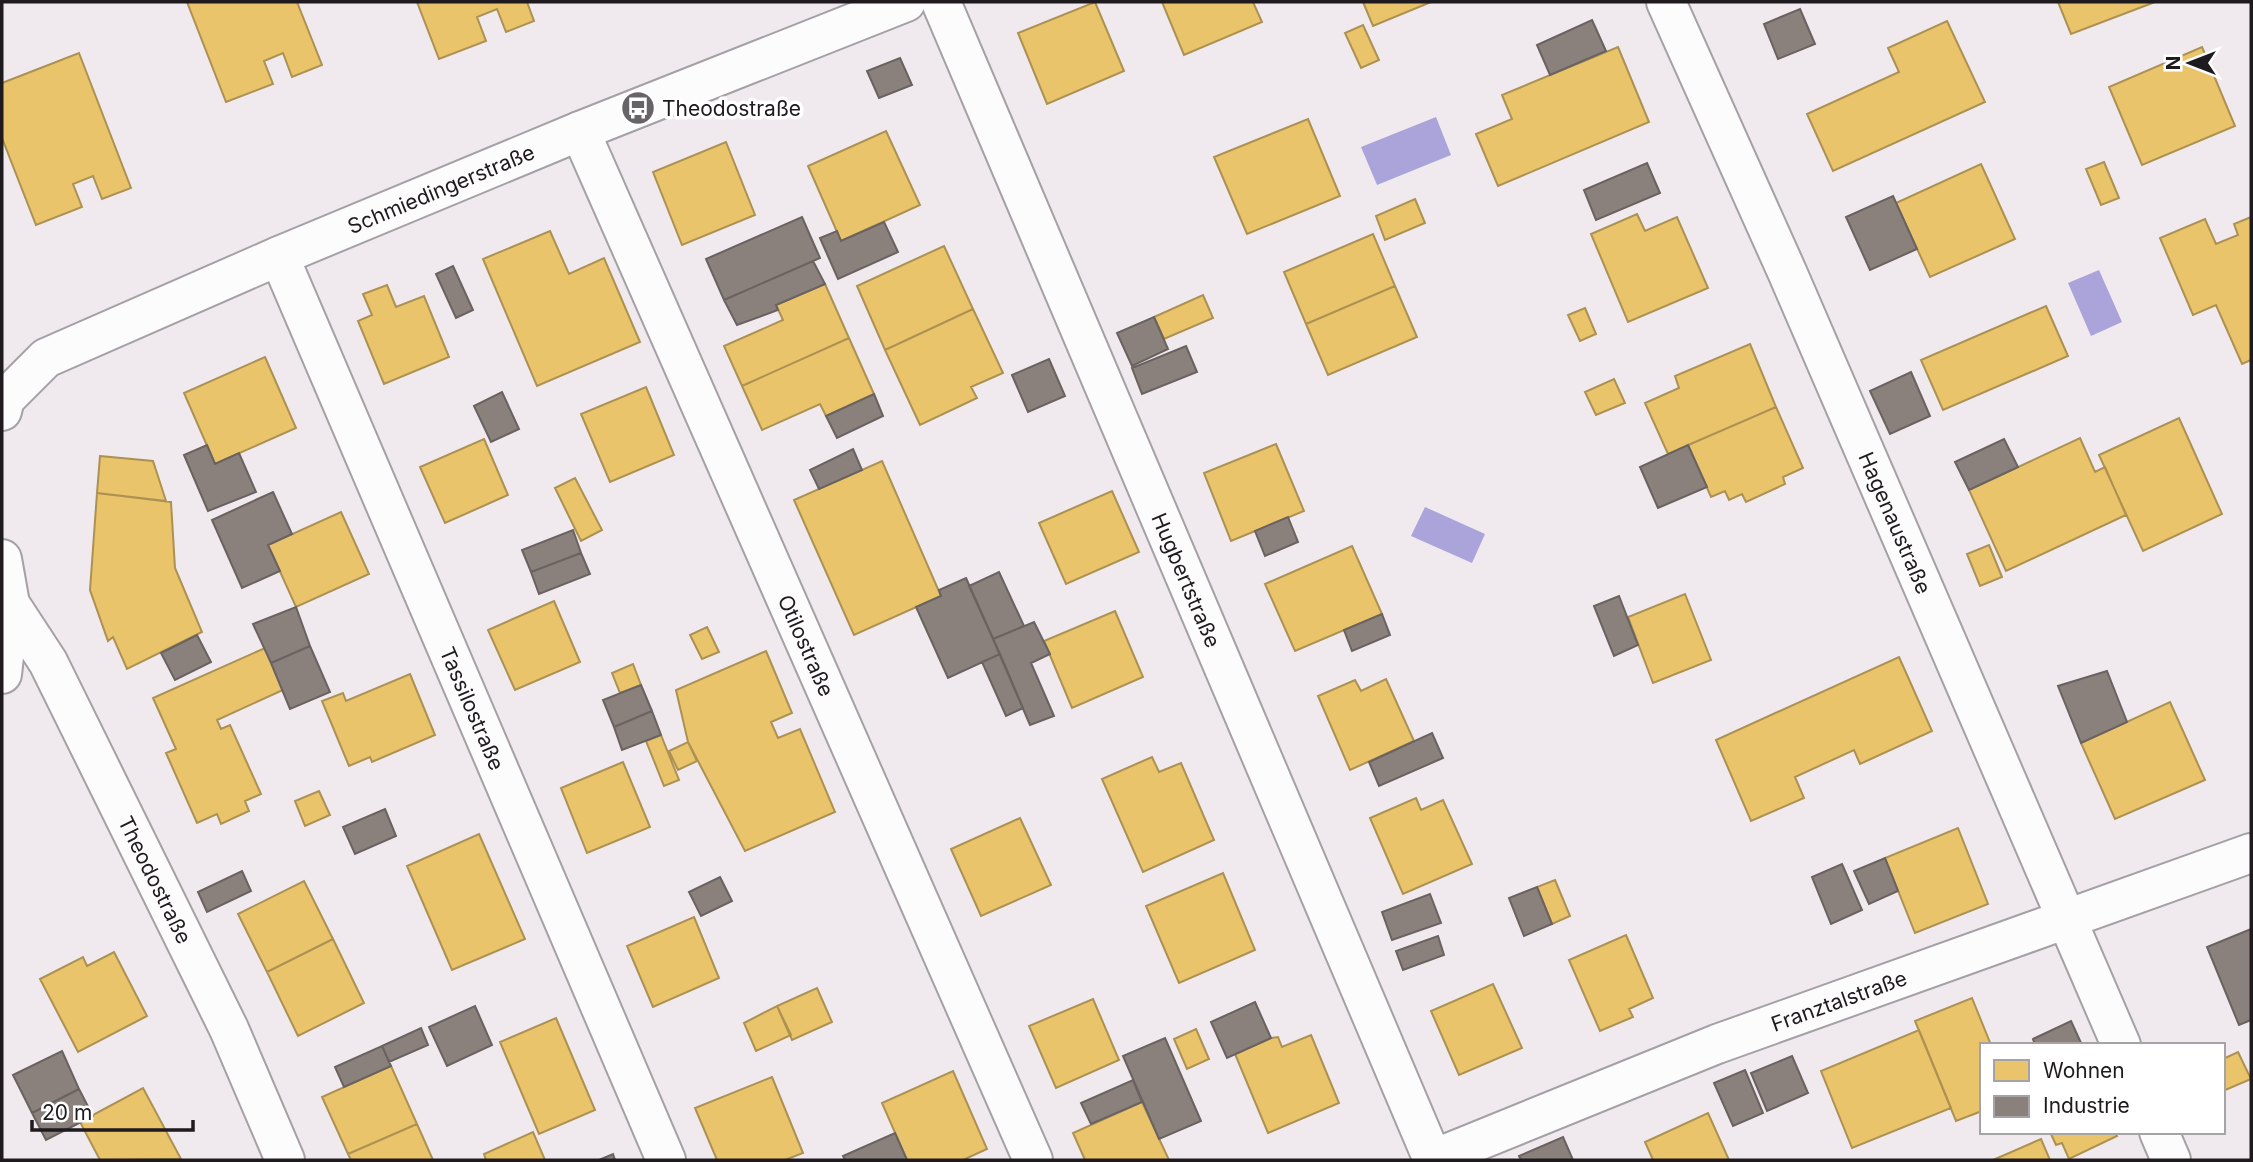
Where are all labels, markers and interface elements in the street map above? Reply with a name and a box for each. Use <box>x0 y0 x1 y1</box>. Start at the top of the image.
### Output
north arrow <box>2155 28 2225 98</box>
text: N <box>2162 56 2185 70</box>
bus stop icon: Theodostraße <box>619 89 657 127</box>
place label: Theodostraße <box>662 96 801 121</box>
street label: Schmiedingerstraße <box>344 139 538 239</box>
street label: Hagenaustraße <box>1854 448 1937 597</box>
street label: Hugbertstraße <box>1147 509 1226 651</box>
street label: Otilostraße <box>773 591 840 700</box>
street label: Tassilostraße <box>435 643 510 774</box>
street label: Theodostraße <box>113 812 197 948</box>
street label: Franztalstraße <box>1768 965 1910 1036</box>
legend <box>1980 1043 2225 1134</box>
text: Wohnen <box>2043 1058 2125 1083</box>
scale bar <box>32 1088 192 1132</box>
text: Industrie <box>2043 1093 2130 1118</box>
text: 20 m <box>42 1100 92 1125</box>

